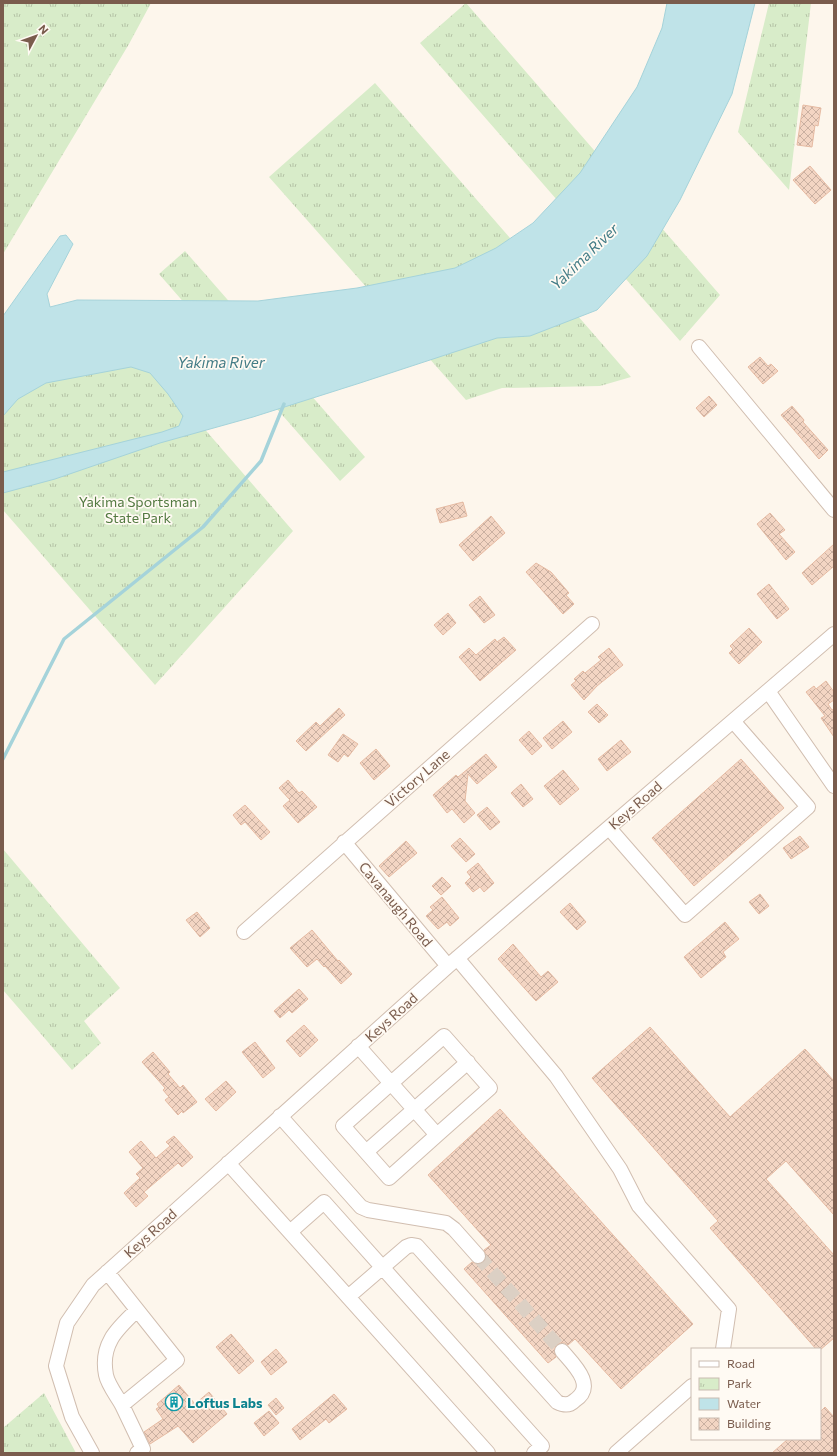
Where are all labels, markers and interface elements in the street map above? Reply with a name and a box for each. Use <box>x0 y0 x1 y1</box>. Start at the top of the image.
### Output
north arrow <box>16 16 56 56</box>
text: N <box>36 22 52 36</box>
water label: Yakima River <box>546 219 622 293</box>
water label: Yakima River <box>177 353 266 371</box>
park label: Yakima Sportsman State Park <box>79 493 197 526</box>
street label: Victory Lane <box>381 745 453 811</box>
street label: Keys Road <box>605 777 665 833</box>
street label: Cavanaugh Road <box>356 858 436 950</box>
street label: Keys Road <box>361 989 421 1045</box>
street label: Keys Road <box>120 1205 180 1261</box>
legend <box>691 1348 821 1440</box>
text: Road <box>727 1356 755 1370</box>
text: Park <box>727 1376 753 1390</box>
building icon: Loftus Labs <box>164 1392 184 1412</box>
place label: Loftus Labs <box>187 1394 263 1411</box>
text: Water <box>727 1396 761 1410</box>
text: Building <box>727 1416 771 1430</box>

